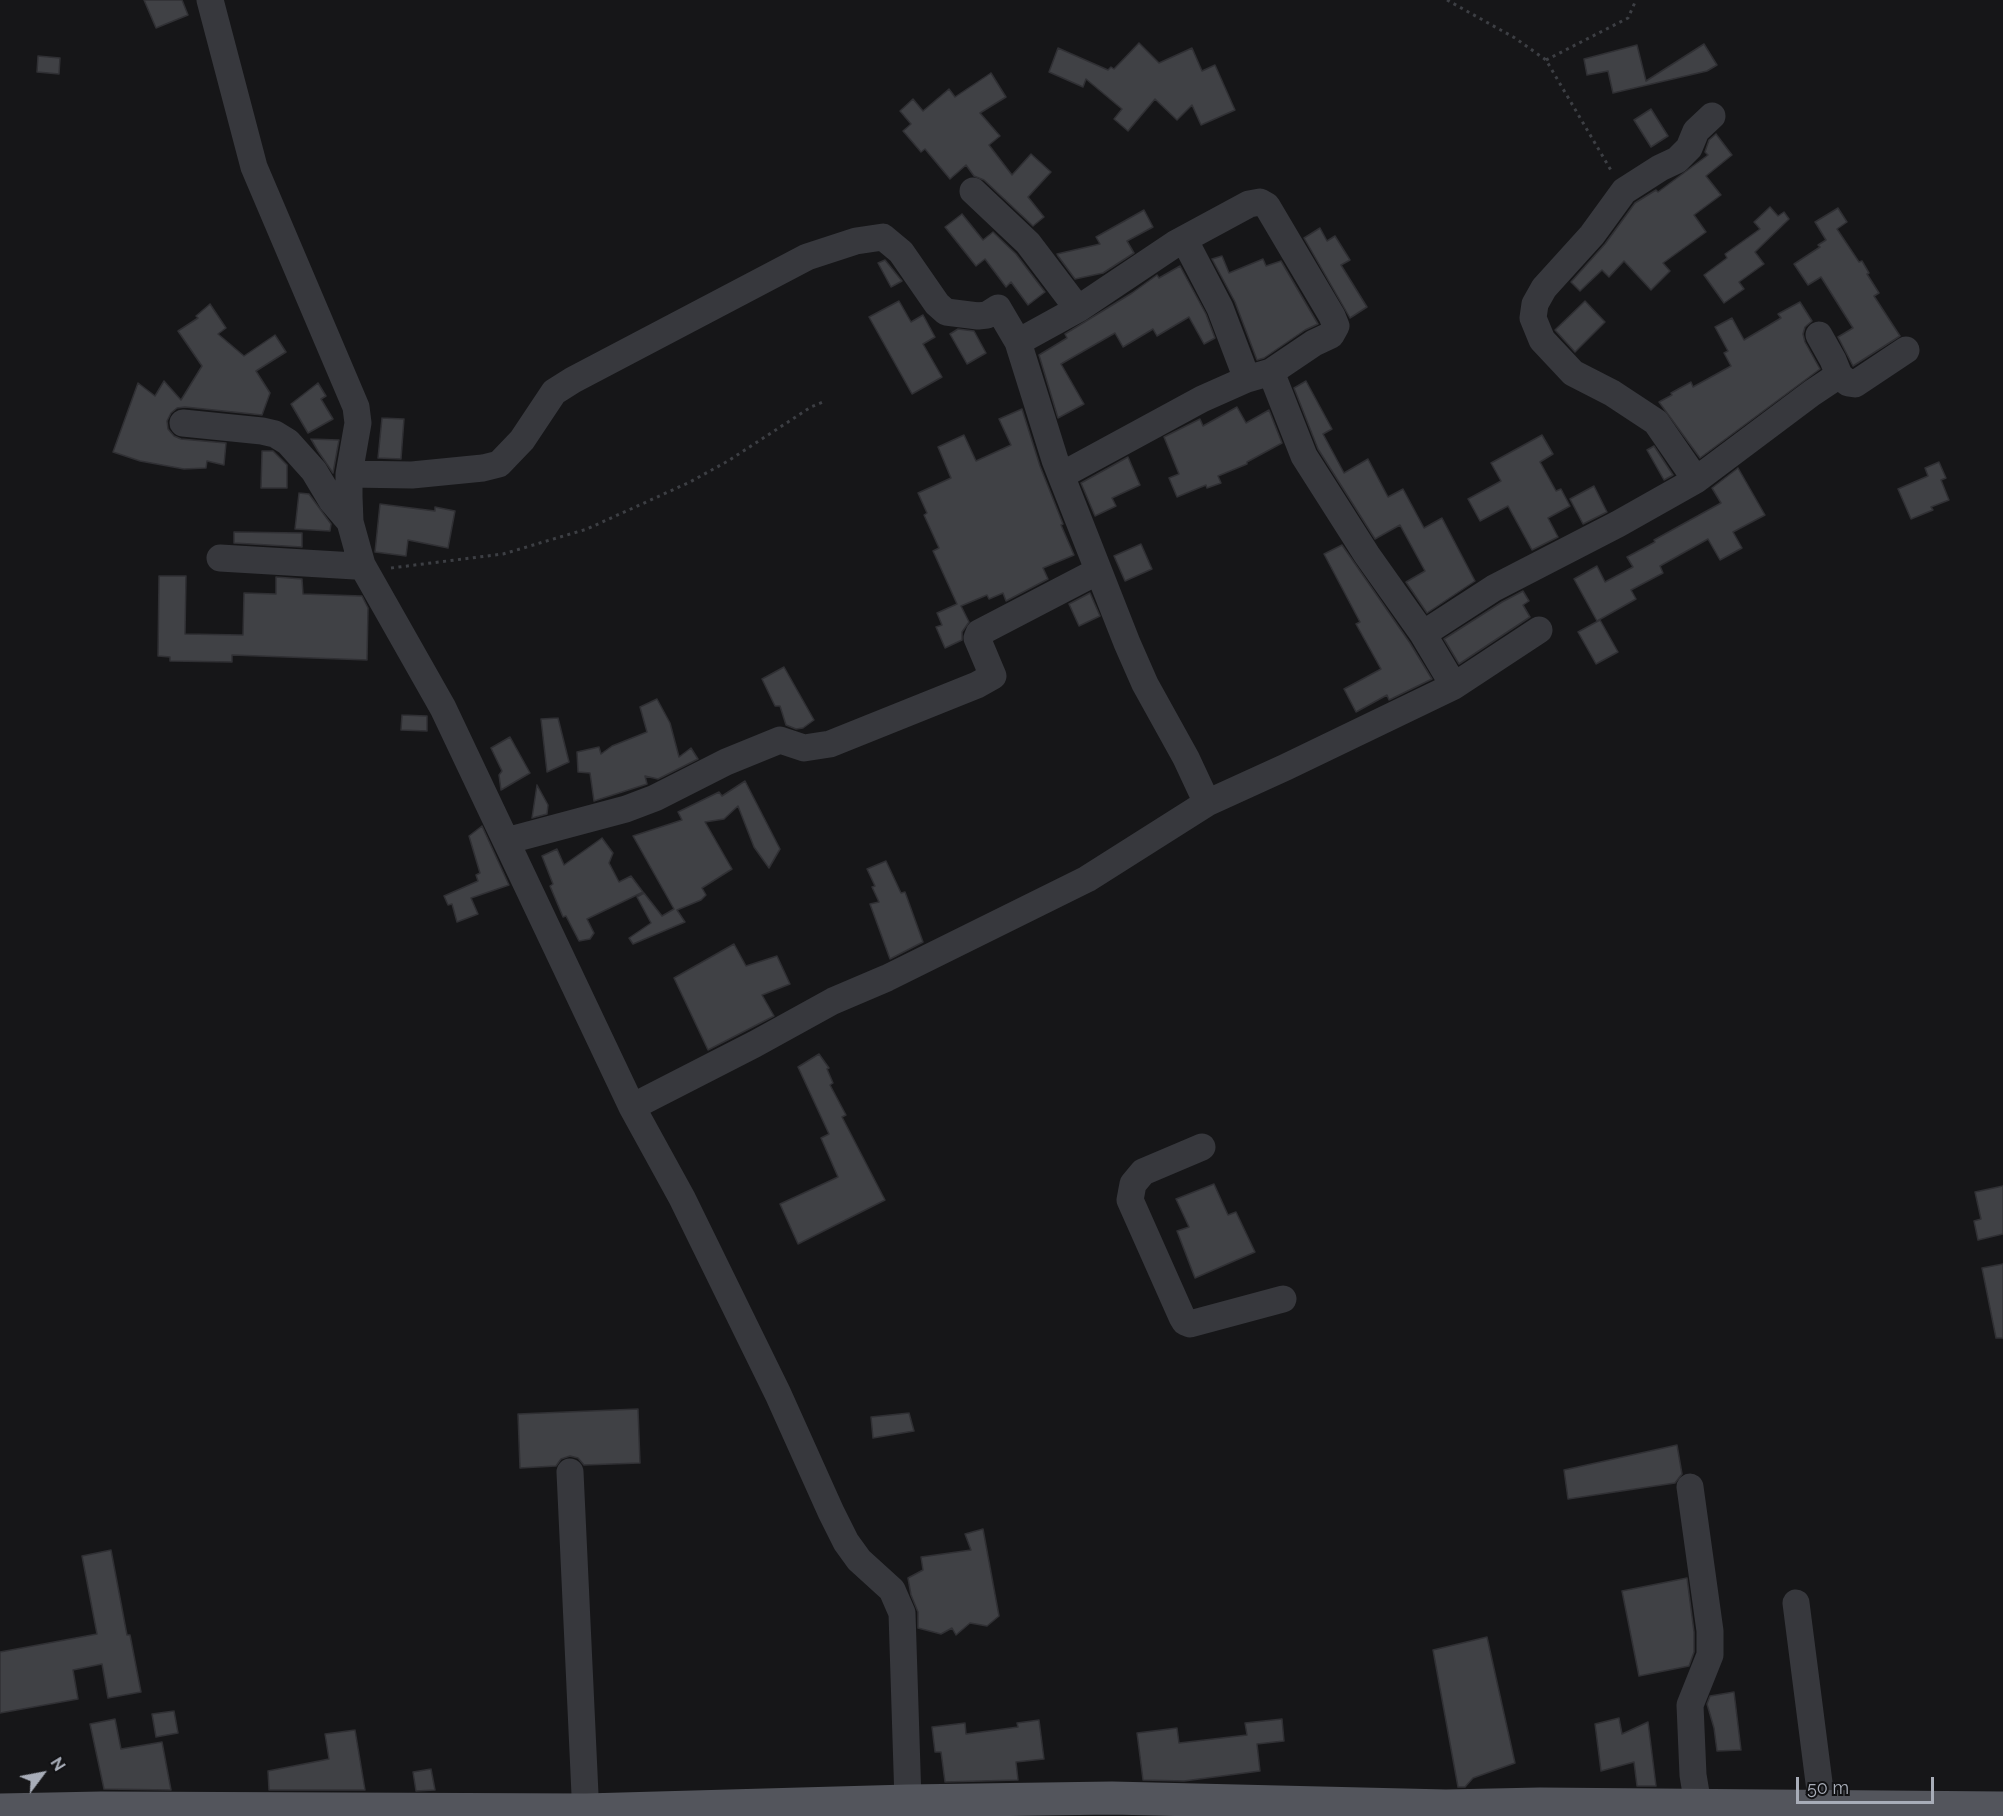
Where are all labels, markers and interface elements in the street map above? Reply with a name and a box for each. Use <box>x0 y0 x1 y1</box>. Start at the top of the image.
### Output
north arrow <box>12 1744 72 1804</box>
text: N <box>46 1754 69 1774</box>
scale bar <box>1799 1765 1937 1803</box>
text: 50 m <box>1807 1777 1849 1798</box>

